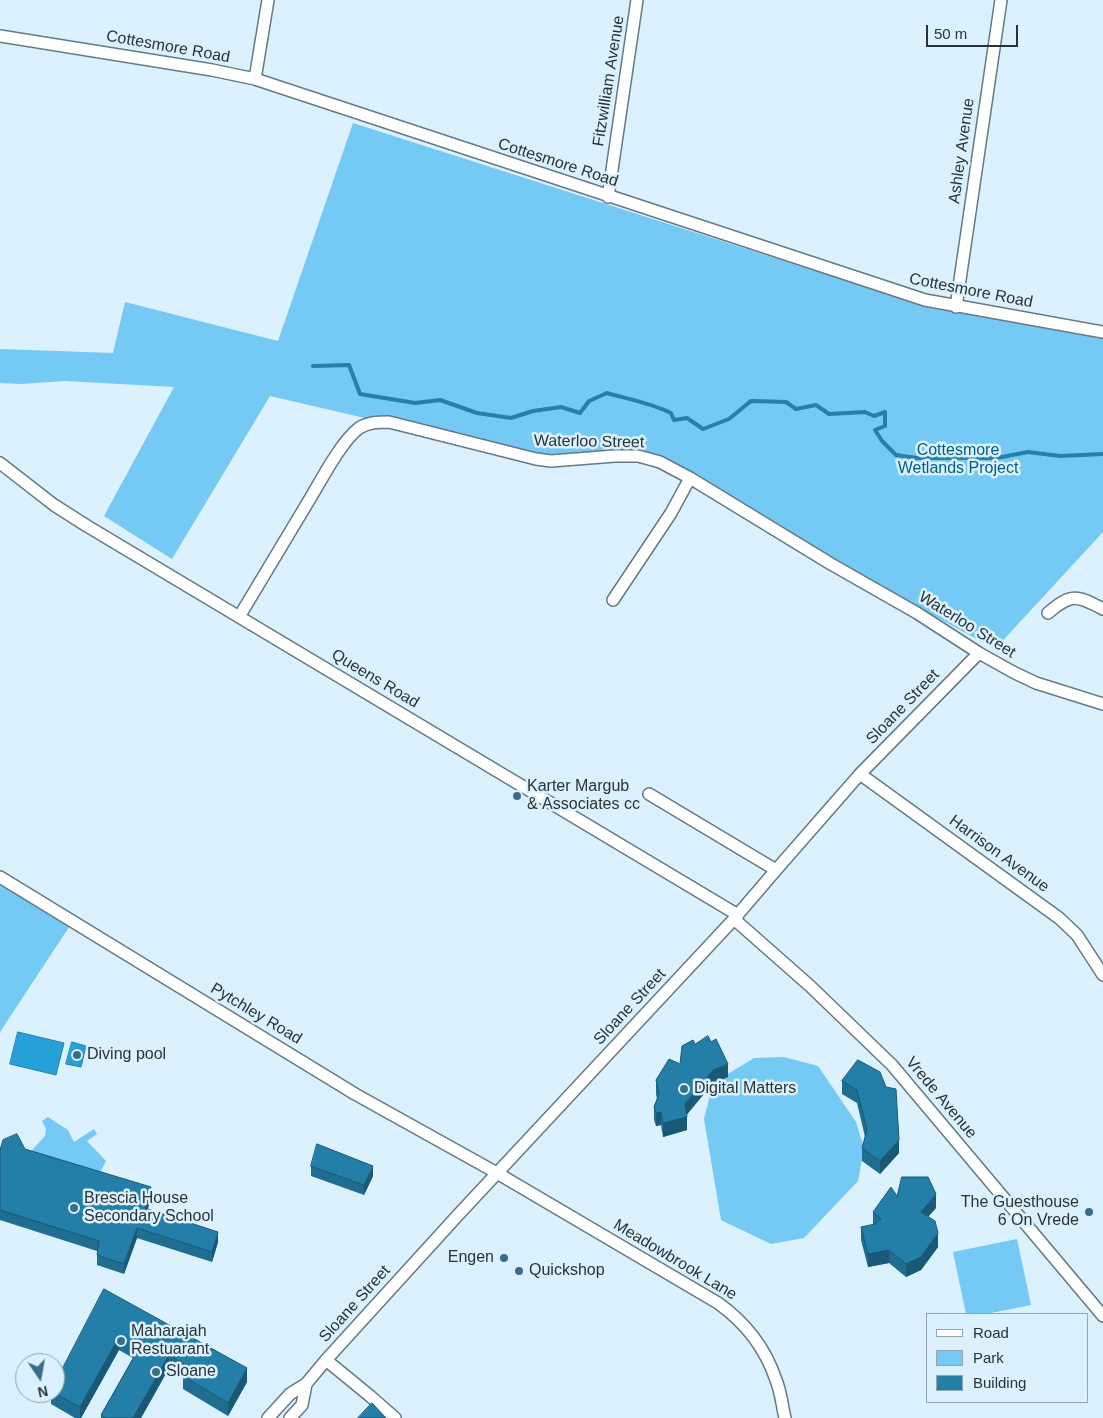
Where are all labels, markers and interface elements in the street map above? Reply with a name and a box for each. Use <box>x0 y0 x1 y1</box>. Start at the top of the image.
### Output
street label: Fitzwilliam Avenue <box>589 14 629 148</box>
scale bar <box>928 15 1020 47</box>
text: 50 m <box>934 25 967 42</box>
street label: Cottesmore Road <box>105 27 231 67</box>
street label: Ashley Avenue <box>945 97 979 205</box>
street label: Cottesmore Road <box>495 134 621 192</box>
street label: Cottesmore Road <box>908 270 1034 312</box>
street label: Waterloo Street <box>534 431 644 453</box>
park label: Cottesmore Wetlands Project <box>898 441 1018 479</box>
street label: Waterloo Street <box>915 588 1019 662</box>
street label: Queens Road <box>328 645 422 713</box>
street label: Sloane Street <box>862 665 944 749</box>
place label: Karter Margub & Associates cc <box>527 777 640 815</box>
marker: Karter Margub & Associates cc <box>511 790 523 802</box>
street label: Harrison Avenue <box>945 811 1053 897</box>
street label: Sloane Street <box>590 965 670 1049</box>
street label: Pytchley Road <box>207 979 305 1049</box>
place label: Diving pool <box>87 1045 166 1065</box>
marker: Diving pool <box>71 1049 83 1061</box>
street label: Vrede Avenue <box>901 1053 981 1143</box>
place label: Digital Matters <box>694 1079 796 1099</box>
marker: Digital Matters <box>678 1083 690 1095</box>
place label: Brescia House Secondary School <box>84 1189 214 1227</box>
place label: The Guesthouse 6 On Vrede <box>961 1193 1079 1231</box>
marker: Brescia House Secondary School <box>68 1202 80 1214</box>
marker: The Guesthouse 6 On Vrede <box>1083 1206 1095 1218</box>
street label: Meadowbrook Lane <box>610 1216 740 1304</box>
place label: Engen <box>448 1248 494 1268</box>
marker: Engen <box>498 1252 510 1264</box>
place label: Quickshop <box>529 1261 605 1281</box>
street label: Sloane Street <box>315 1262 395 1346</box>
marker: Quickshop <box>513 1265 525 1277</box>
legend <box>926 1313 1088 1403</box>
place label: Maharajah Restuarant <box>131 1322 209 1360</box>
text: Road <box>973 1324 1009 1341</box>
marker: Maharajah Restuarant <box>115 1335 127 1347</box>
text: Park <box>973 1349 1004 1366</box>
north arrow <box>15 1353 65 1403</box>
place label: Sloane <box>166 1362 216 1382</box>
marker: Sloane <box>150 1366 162 1378</box>
text: Building <box>973 1374 1026 1391</box>
text: N <box>36 1383 50 1401</box>

